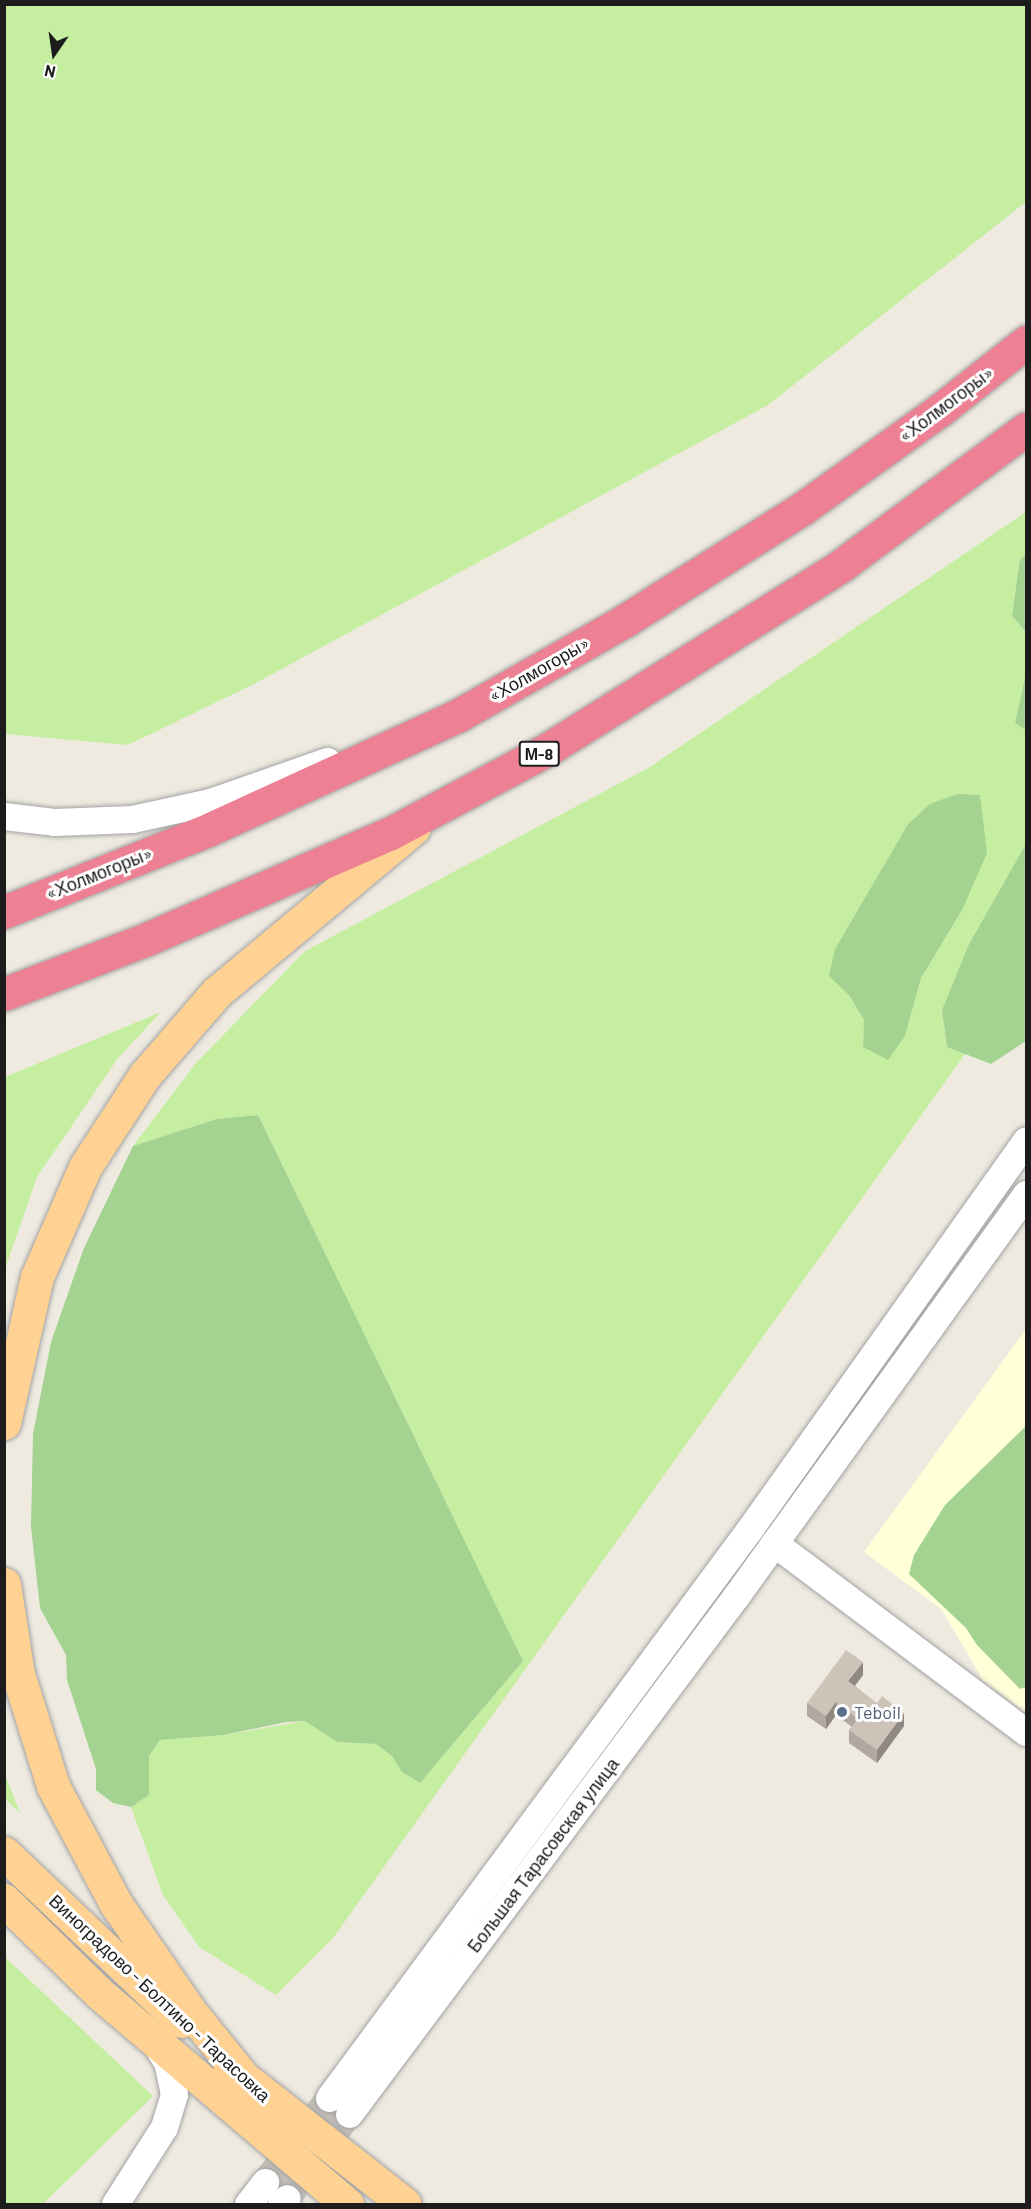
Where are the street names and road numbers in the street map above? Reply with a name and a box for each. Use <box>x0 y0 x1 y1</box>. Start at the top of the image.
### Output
street label: «Холмогоры» <box>894 361 998 447</box>
street label: «Холмогоры» <box>485 631 593 707</box>
road number: М-8 <box>518 741 560 767</box>
street label: «Холмогоры» <box>43 842 155 904</box>
street label: Большая Тарасовская улица <box>463 1753 623 1957</box>
street label: Виноградово - Болтино - Тарасовка <box>45 1890 275 2106</box>

